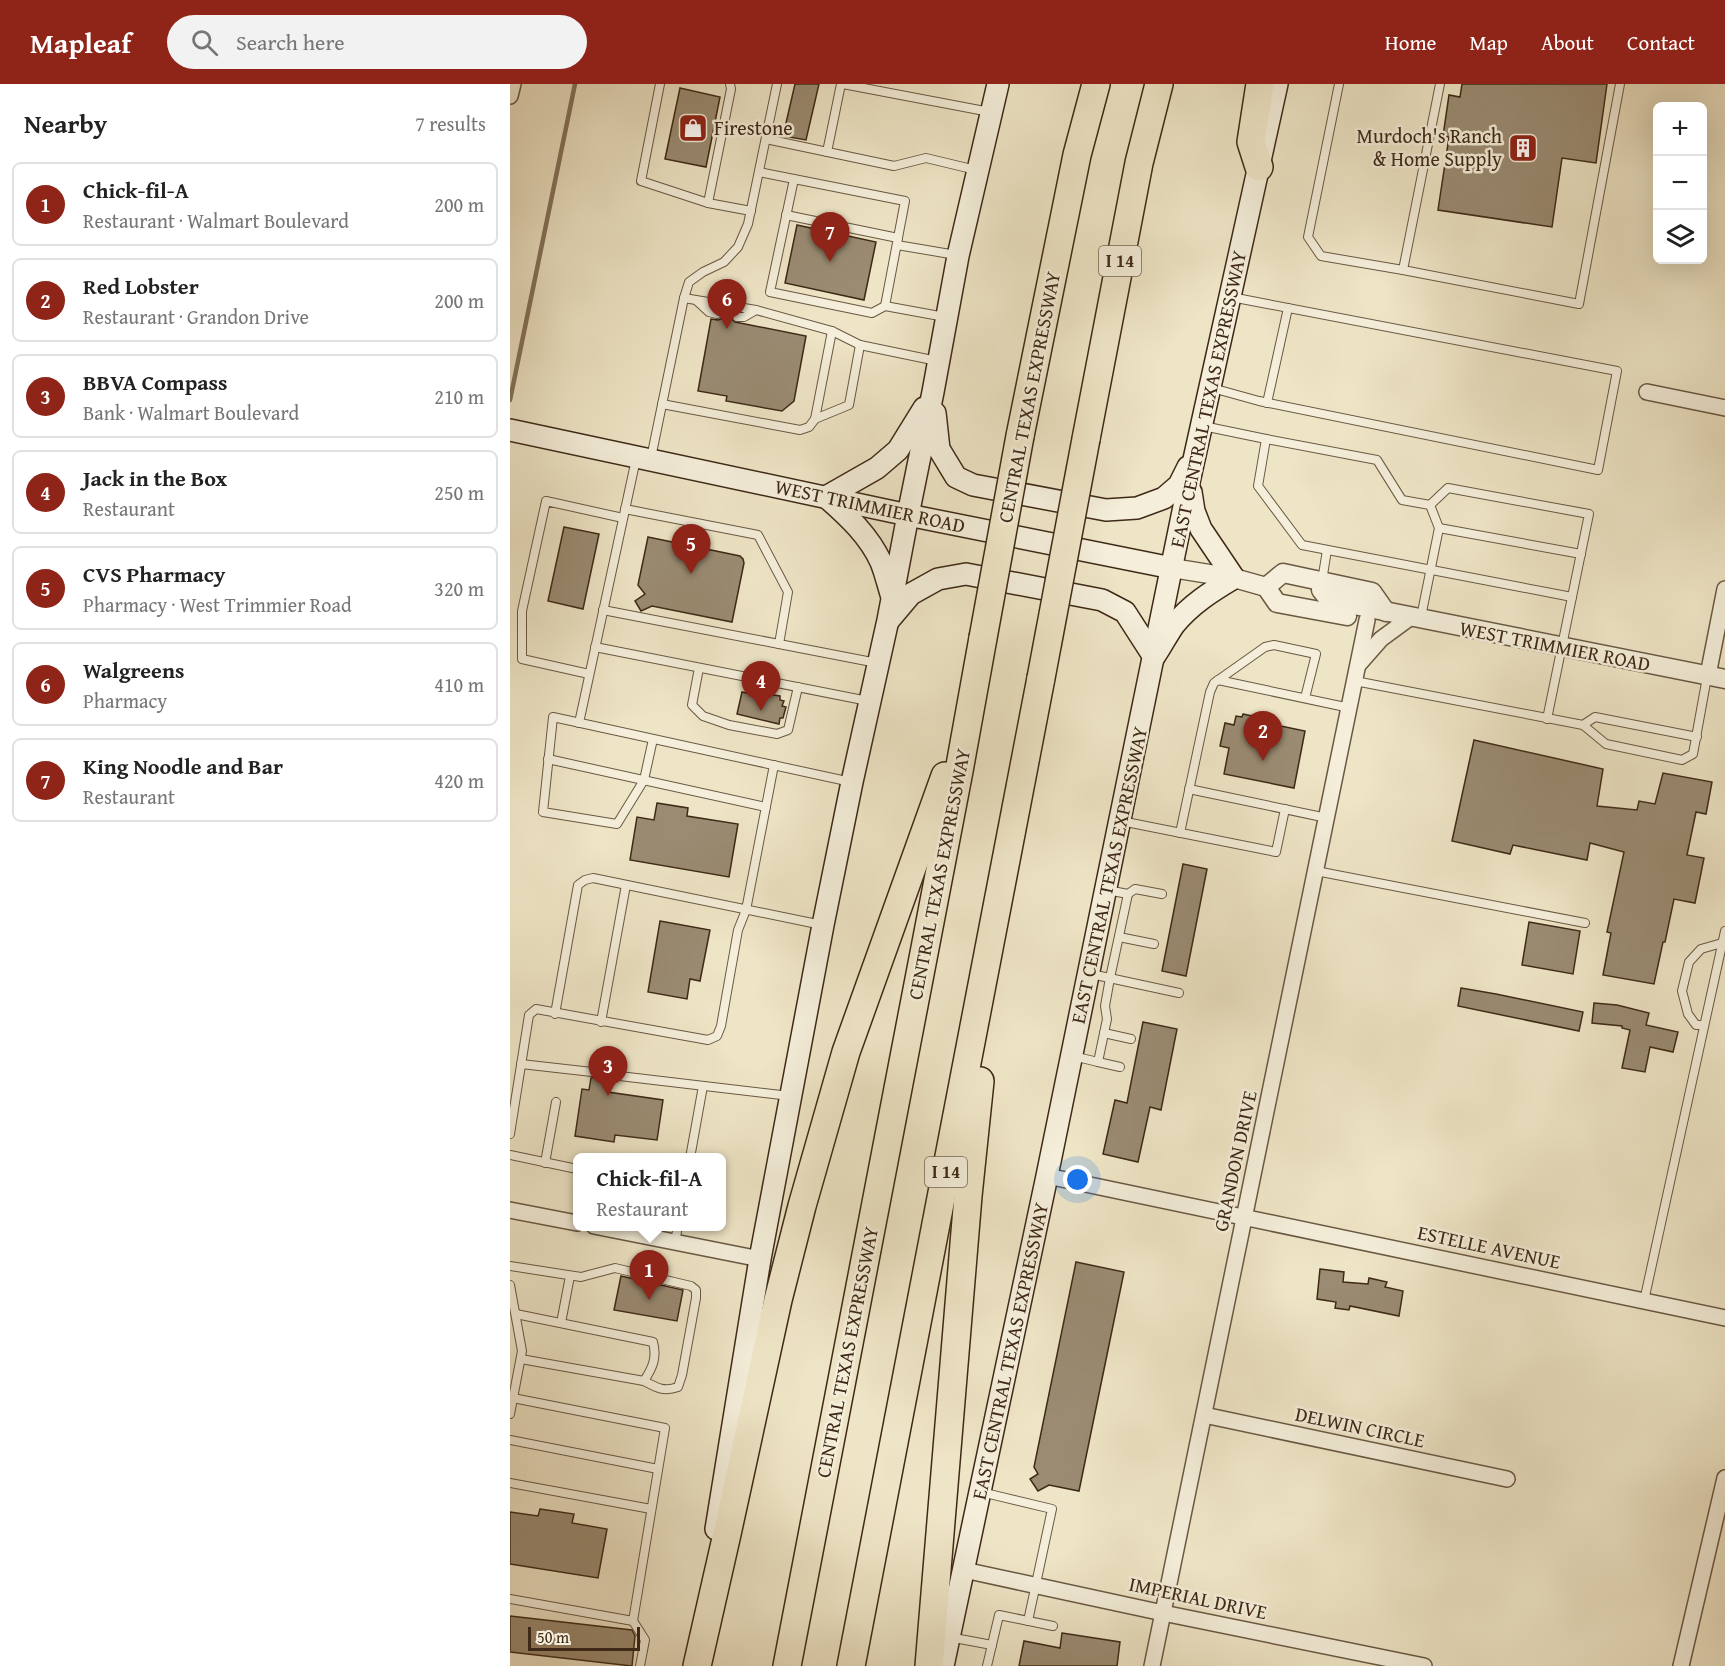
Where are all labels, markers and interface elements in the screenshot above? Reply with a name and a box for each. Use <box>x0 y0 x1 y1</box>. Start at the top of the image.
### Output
search box <box>167 15 587 69</box>
text: Mapleaf <box>30 22 131 63</box>
icon: search <box>188 26 221 59</box>
text: Search here <box>236 26 345 58</box>
text: Home <box>1385 27 1436 58</box>
text: Map <box>1469 27 1508 58</box>
text: About <box>1541 27 1594 58</box>
text: Contact <box>1627 27 1695 58</box>
map controls <box>1653 102 1707 264</box>
button: + <box>1653 102 1707 156</box>
text: Nearby <box>24 104 107 143</box>
text: 7 results <box>415 109 486 138</box>
shop icon: Firestone <box>677 112 709 144</box>
place label: Firestone <box>714 113 793 142</box>
place label: Murdoch's Ranch & Home Supply <box>1357 121 1502 173</box>
building icon: Murdoch's Ranch & Home Supply <box>1507 132 1539 164</box>
button: − <box>1653 156 1707 210</box>
text: Chick-fil-A <box>83 174 189 206</box>
text: 1 <box>40 190 51 219</box>
text: 200 m <box>434 190 484 219</box>
text: Restaurant · Walmart Boulevard <box>83 206 349 235</box>
button: layers <box>1653 210 1707 264</box>
pin: 7 <box>810 212 850 262</box>
road number: I 14 <box>1099 246 1141 276</box>
street label: EAST CENTRAL TEXAS EXPRESSWAY <box>1162 248 1253 550</box>
street label: CENTRAL TEXAS EXPRESSWAY <box>990 269 1067 525</box>
text: Red Lobster <box>83 270 199 302</box>
pin: 6 <box>708 280 746 329</box>
text: 2 <box>40 286 51 315</box>
text: 200 m <box>434 286 484 315</box>
text: Restaurant · Grandon Drive <box>83 302 309 331</box>
text: BBVA Compass <box>83 366 227 398</box>
text: 3 <box>40 382 51 411</box>
text: 210 m <box>434 382 484 411</box>
text: Bank · Walmart Boulevard <box>83 398 299 427</box>
text: Jack in the Box <box>83 462 227 494</box>
street label: WEST TRIMMIER ROAD <box>772 471 968 540</box>
text: 4 <box>40 478 51 507</box>
text: 250 m <box>434 478 484 507</box>
text: Restaurant <box>83 494 175 523</box>
pin: 5 <box>672 524 711 574</box>
text: CVS Pharmacy <box>83 558 225 590</box>
text: 5 <box>40 574 51 603</box>
text: 320 m <box>434 574 484 603</box>
text: Pharmacy · West Trimmier Road <box>83 590 352 619</box>
street label: WEST TRIMMIER ROAD <box>1457 613 1653 678</box>
text: Walgreens <box>83 654 184 686</box>
pin: 4 <box>742 662 780 711</box>
text: 6 <box>40 670 51 699</box>
text: 410 m <box>434 670 484 699</box>
text: Pharmacy <box>83 686 167 715</box>
pin: 2 <box>1244 712 1282 761</box>
street label: EAST CENTRAL TEXAS EXPRESSWAY <box>1063 724 1154 1026</box>
street label: CENTRAL TEXAS EXPRESSWAY <box>900 746 977 1002</box>
text: King Noodle and Bar <box>83 750 283 782</box>
text: 7 <box>40 766 51 795</box>
text: 420 m <box>434 766 484 795</box>
text: Restaurant <box>83 782 175 811</box>
pin: 3 <box>588 1046 628 1096</box>
street label: GRANDON DRIVE <box>1205 1088 1264 1234</box>
popup <box>573 1153 726 1231</box>
road number: I 14 <box>925 1157 967 1187</box>
text: Chick-fil-A <box>597 1162 702 1194</box>
your location <box>1063 1165 1092 1194</box>
text: Restaurant <box>597 1194 689 1223</box>
street label: EAST CENTRAL TEXAS EXPRESSWAY <box>964 1200 1055 1502</box>
street label: ESTELLE AVENUE <box>1415 1217 1563 1276</box>
street label: CENTRAL TEXAS EXPRESSWAY <box>808 1224 885 1480</box>
pin: 1 <box>630 1250 668 1300</box>
street label: DELWIN CIRCLE <box>1293 1399 1427 1454</box>
street label: IMPERIAL DRIVE <box>1126 1569 1270 1626</box>
scale bar <box>528 1624 640 1652</box>
text: 50 m <box>537 1625 569 1649</box>

